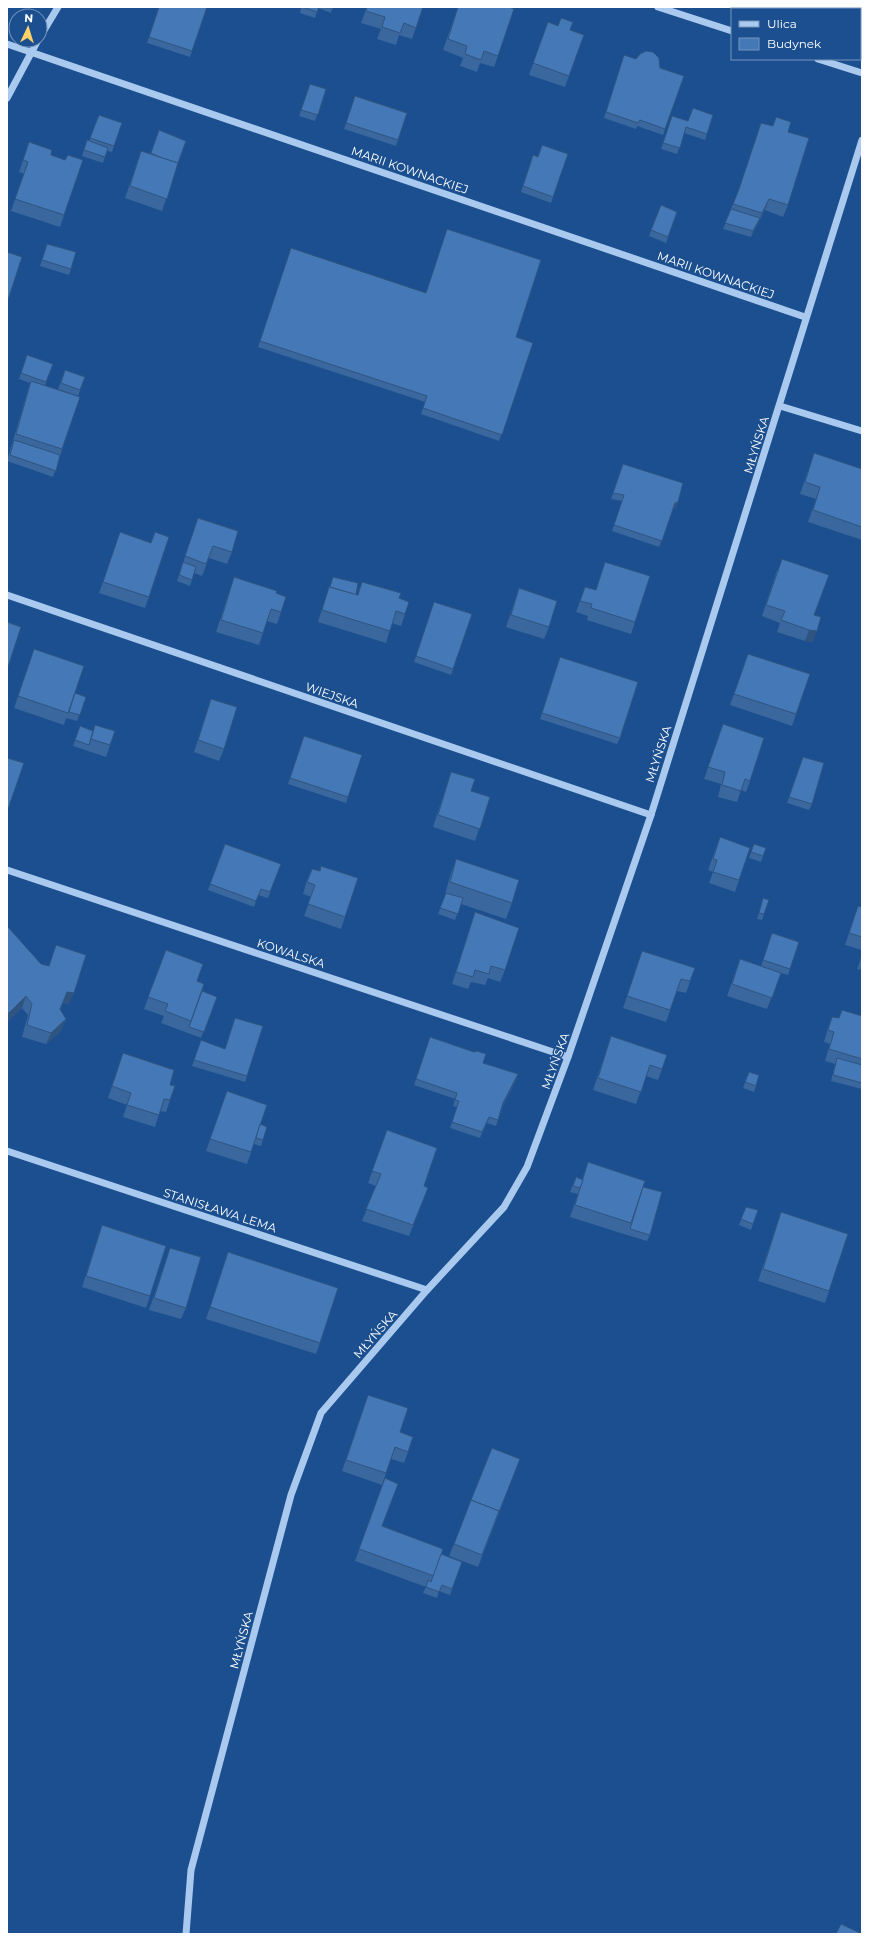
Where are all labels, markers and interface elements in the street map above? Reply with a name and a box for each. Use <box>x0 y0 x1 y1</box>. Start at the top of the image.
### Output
north arrow <box>8 8 48 48</box>
legend <box>731 8 861 60</box>
text: N <box>24 11 34 25</box>
text: Ulica <box>767 16 797 31</box>
text: Budynek <box>767 36 822 51</box>
street label: MARII KOWNACKIEJ <box>349 143 471 197</box>
street label: MARII KOWNACKIEJ <box>655 248 777 302</box>
street label: MŁYŃSKA <box>740 414 772 475</box>
street label: WIEJSKA <box>304 679 361 711</box>
street label: MŁYŃSKA <box>642 723 674 784</box>
street label: KOWALSKA <box>255 935 327 971</box>
street label: MŁYŃSKA <box>538 1030 572 1091</box>
street label: STANISŁAWA LEMA <box>161 1185 279 1236</box>
street label: MŁYŃSKA <box>350 1306 400 1361</box>
street label: MŁYŃSKA <box>226 1609 256 1670</box>

